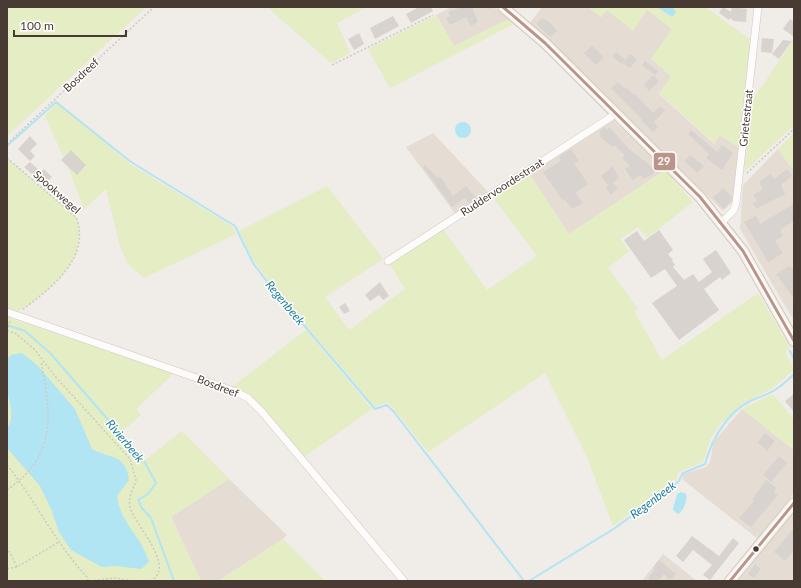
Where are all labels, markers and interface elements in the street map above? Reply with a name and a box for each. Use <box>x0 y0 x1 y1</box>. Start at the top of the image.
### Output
scale bar <box>14 12 126 38</box>
text: 100 m <box>20 18 54 33</box>
street label: Bosdreef <box>60 55 101 94</box>
street label: Grietestraat <box>736 89 755 147</box>
line badge: 29 <box>653 152 676 171</box>
text: 29 <box>658 154 670 167</box>
street label: Ruddervoordestraat <box>458 155 546 218</box>
street label: Spookwegel <box>31 167 83 216</box>
water label: Regenbeek <box>262 277 309 328</box>
street label: Bosdreef <box>196 372 241 399</box>
water label: Rivierbeek <box>103 416 148 465</box>
water label: Regenbeek <box>627 477 679 522</box>
unlabelled marker <box>751 544 761 554</box>

